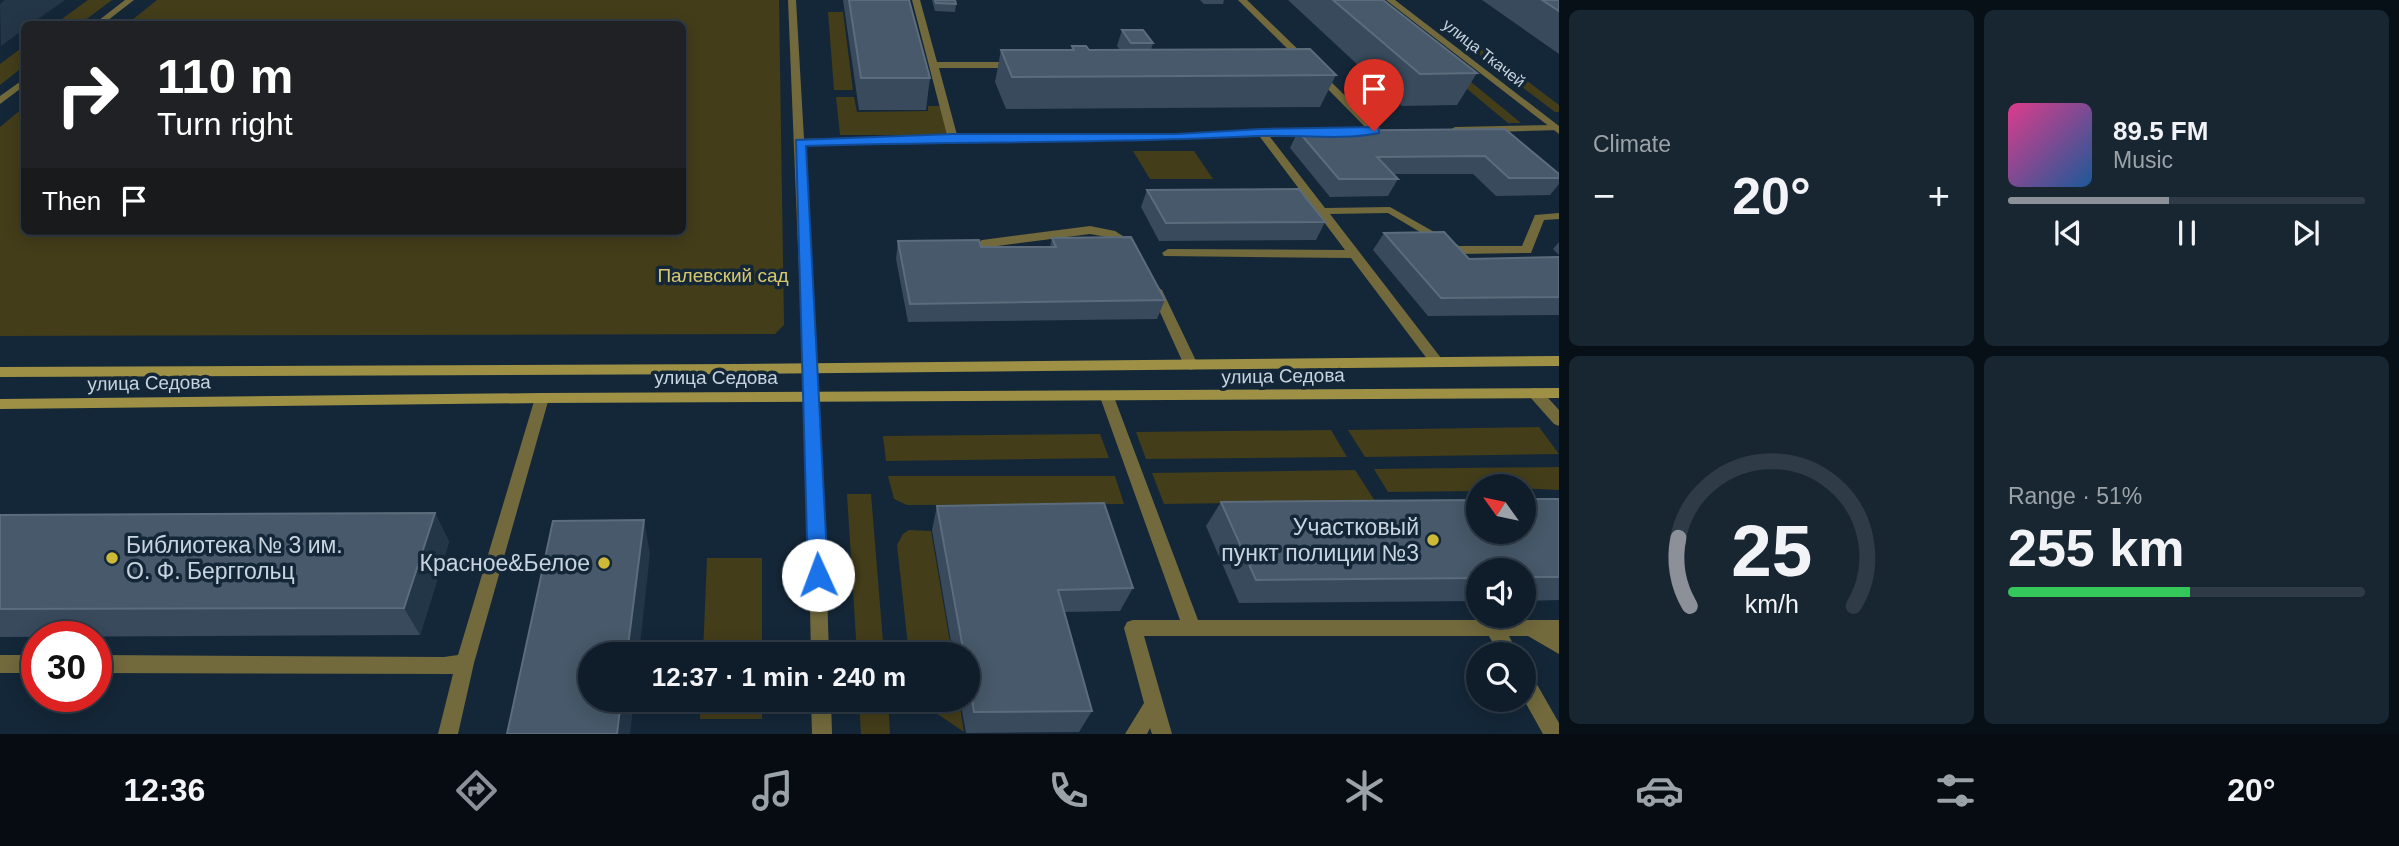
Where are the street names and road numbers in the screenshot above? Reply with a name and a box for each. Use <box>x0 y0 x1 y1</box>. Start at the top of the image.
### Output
street label: улица Ткачей <box>1440 16 1528 90</box>
street label: улица Седова <box>1221 364 1345 388</box>
street label: улица Седова <box>654 367 778 388</box>
street label: улица Седова <box>87 371 211 395</box>

